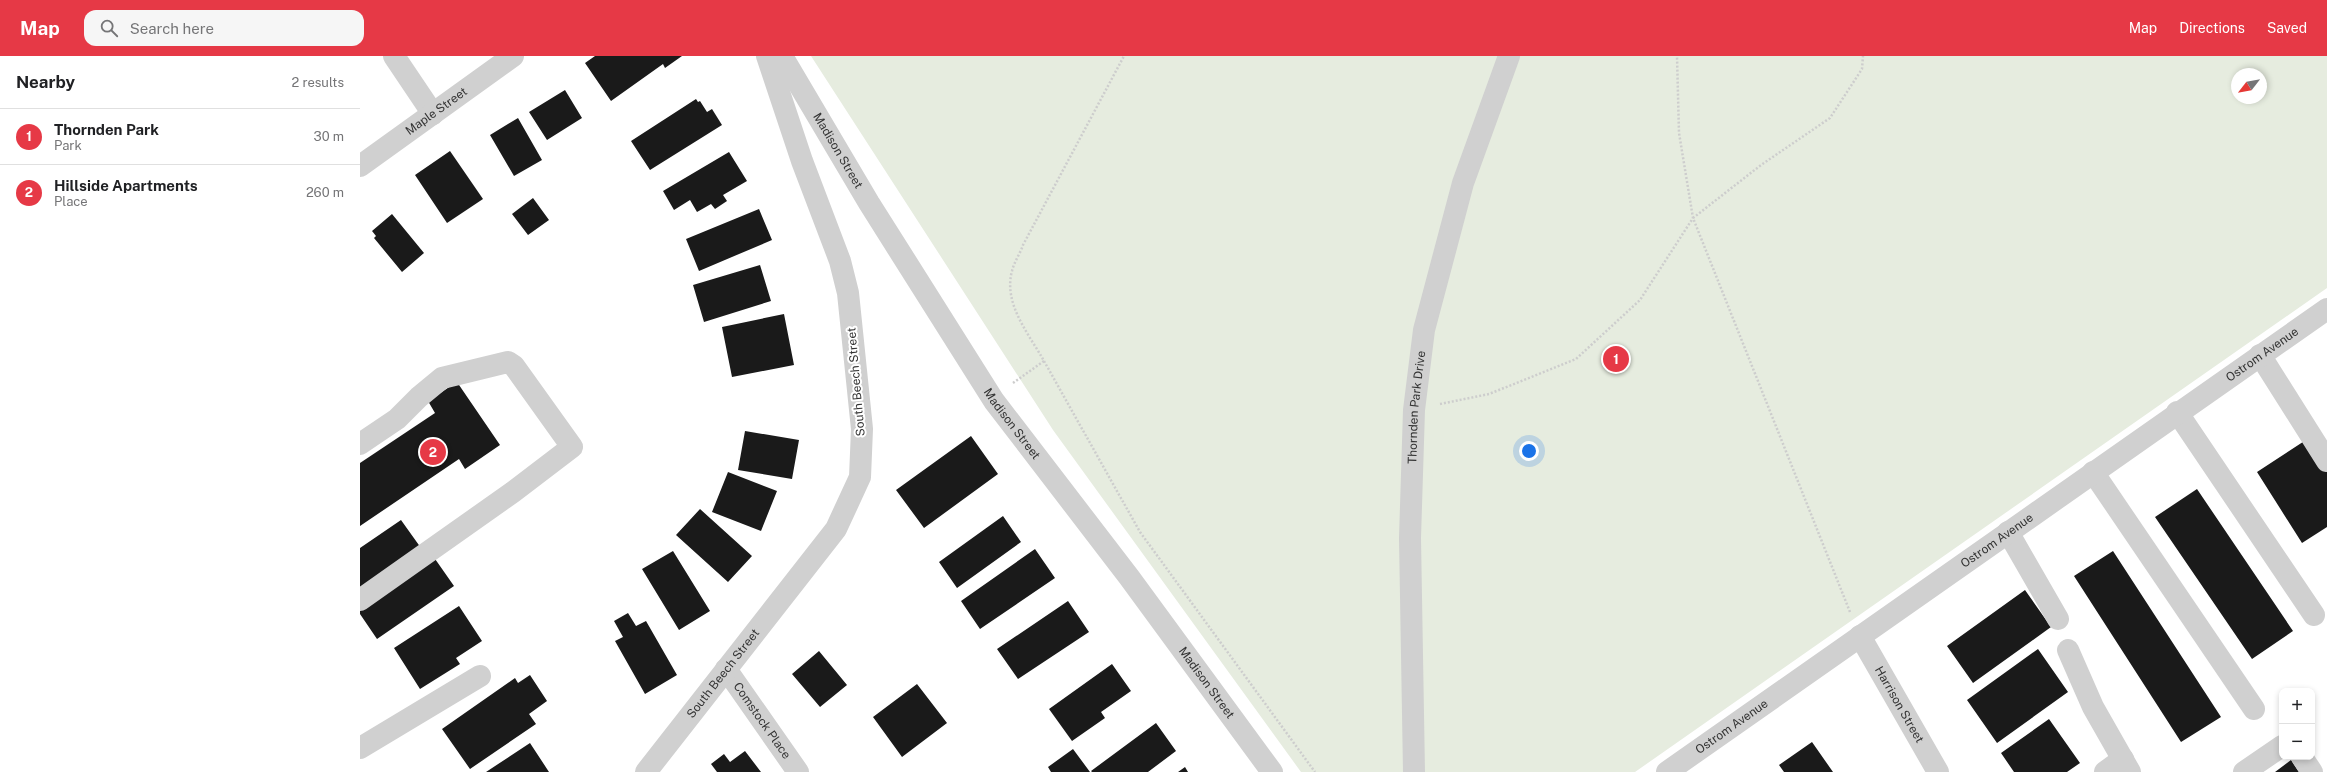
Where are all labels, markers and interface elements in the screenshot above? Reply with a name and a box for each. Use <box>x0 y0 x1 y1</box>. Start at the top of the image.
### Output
search box <box>84 10 364 46</box>
text: Map <box>20 17 60 39</box>
icon: search <box>98 17 120 39</box>
text: Search here <box>130 20 214 37</box>
text: Map <box>2129 20 2157 36</box>
text: Directions <box>2179 20 2245 36</box>
text: Saved <box>2267 20 2307 36</box>
north arrow <box>2231 68 2267 104</box>
text: Nearby <box>16 72 75 92</box>
text: 2 results <box>292 75 344 90</box>
street label: Maple Street <box>403 84 470 138</box>
street label: Madison Street <box>810 110 866 191</box>
text: Thornden Park <box>54 121 159 138</box>
text: 1 <box>26 129 32 144</box>
text: 30 m <box>314 129 344 144</box>
text: Park <box>54 138 82 153</box>
text: Hillside Apartments <box>54 177 198 194</box>
text: 2 <box>25 185 33 200</box>
text: 260 m <box>306 185 344 200</box>
text: Place <box>54 194 88 209</box>
street label: Ostrom Avenue <box>2223 324 2301 385</box>
street label: South Beech Street <box>844 327 868 437</box>
pin: 1 <box>1603 344 1629 374</box>
street label: Thornden Park Drive <box>1405 350 1428 464</box>
street label: Madison Street <box>981 386 1043 462</box>
pin: 2 <box>420 437 446 467</box>
your location <box>1519 441 1539 461</box>
street label: Ostrom Avenue <box>1958 510 2036 571</box>
street label: South Beech Street <box>684 626 762 721</box>
street label: Madison Street <box>1176 644 1238 722</box>
street label: Harrison Street <box>1872 664 1927 746</box>
street label: Comstock Place <box>731 680 794 762</box>
map controls <box>2279 688 2315 760</box>
button: + <box>2279 688 2315 724</box>
street label: Ostrom Avenue <box>1693 696 1771 757</box>
button: − <box>2279 724 2315 760</box>

